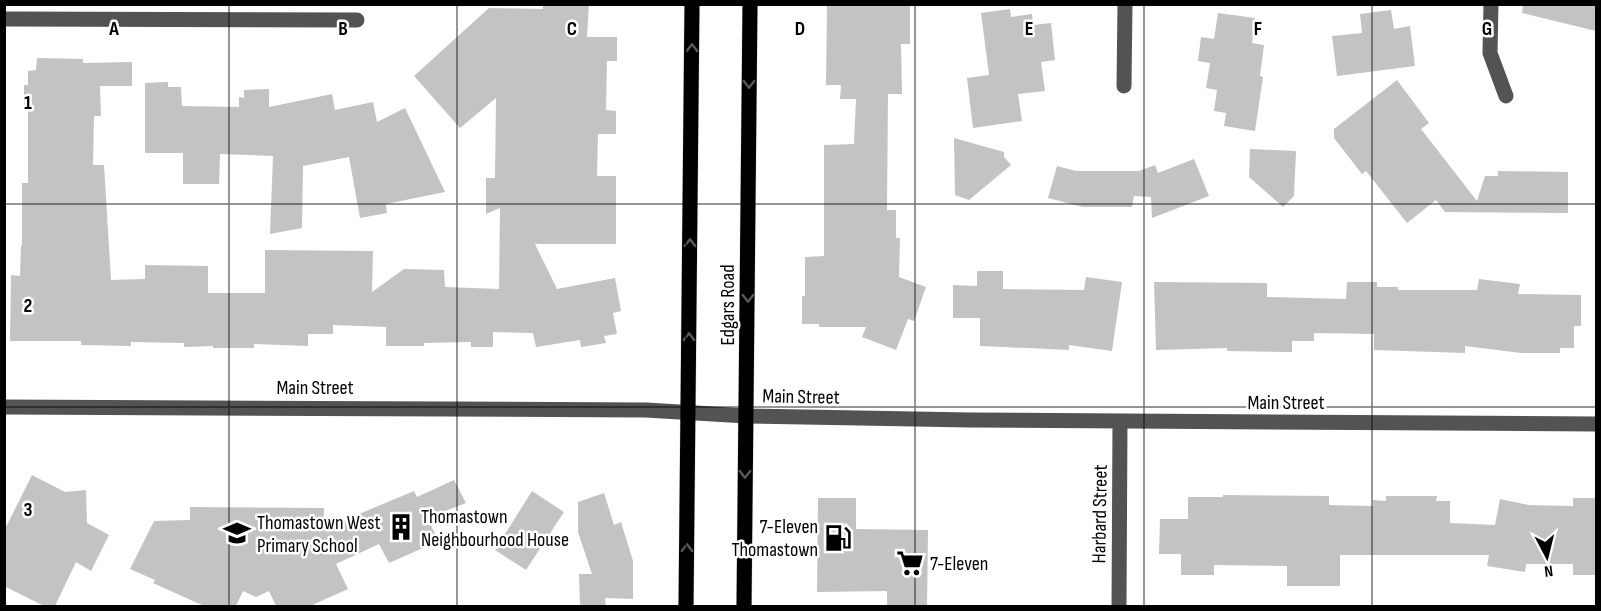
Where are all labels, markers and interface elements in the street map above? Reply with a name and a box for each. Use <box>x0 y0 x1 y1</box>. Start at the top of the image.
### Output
text: A <box>108 17 119 41</box>
text: B <box>338 17 348 41</box>
text: C <box>567 17 577 41</box>
text: D <box>795 17 805 41</box>
text: E <box>1025 17 1033 41</box>
text: F <box>1254 17 1262 41</box>
text: G <box>1482 17 1492 41</box>
one-way arrow <box>686 44 698 53</box>
one-way arrow <box>743 79 756 88</box>
text: 1 <box>24 91 32 115</box>
one-way arrow <box>684 239 696 248</box>
street label: Edgars Road <box>716 265 740 346</box>
one-way arrow <box>742 293 754 302</box>
text: 2 <box>24 294 32 318</box>
one-way arrow <box>683 333 696 342</box>
street label: Main Street <box>276 376 354 400</box>
street label: Main Street <box>762 384 840 410</box>
street label: Main Street <box>1247 391 1325 415</box>
street label: Harbard Street <box>1087 464 1113 564</box>
one-way arrow <box>739 470 751 479</box>
text: 3 <box>24 498 33 522</box>
place label: Thomastown Neighbourhood House <box>421 505 569 552</box>
place label: Thomastown West Primary School <box>257 511 381 558</box>
building icon: Thomastown Neighbourhood House <box>386 512 416 542</box>
place label: 7-Eleven Thomastown <box>732 515 818 562</box>
school or university icon: Thomastown West Primary School <box>222 518 252 548</box>
fuel station icon: 7-Eleven Thomastown <box>823 523 853 553</box>
north arrow <box>1517 527 1577 587</box>
one-way arrow <box>681 544 693 553</box>
supermarket icon: 7-Eleven <box>895 548 925 578</box>
place label: 7-Eleven <box>930 552 988 576</box>
text: N <box>1543 560 1554 580</box>

